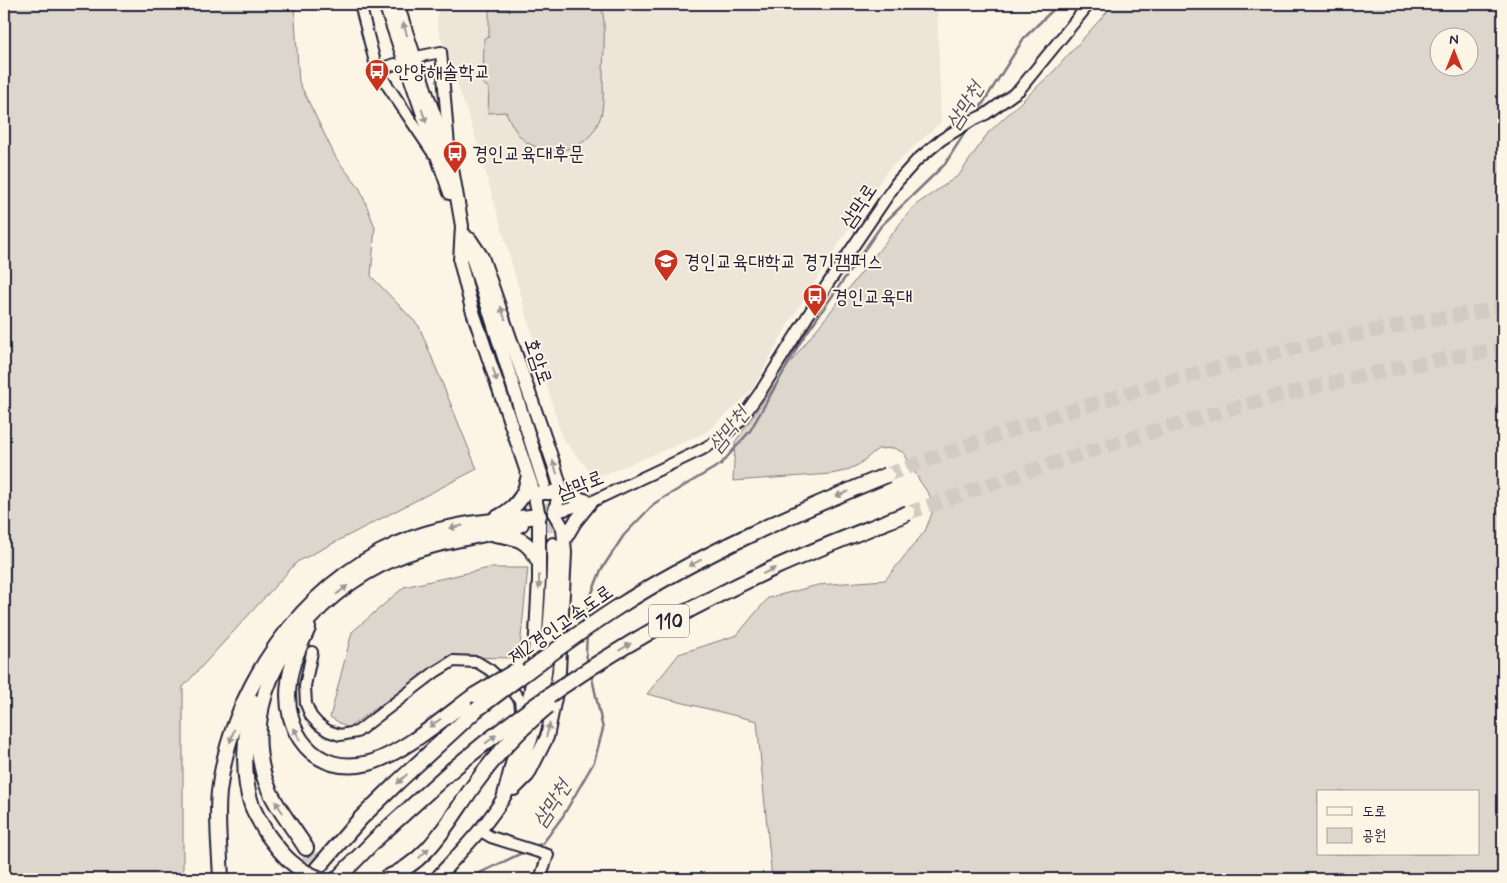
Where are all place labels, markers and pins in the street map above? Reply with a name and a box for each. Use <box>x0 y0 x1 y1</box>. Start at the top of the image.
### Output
bus stop icon: 안양해솔학교 <box>364 58 390 92</box>
place label: 안양해솔학교 <box>394 59 491 86</box>
bus stop icon: 경인교육대후문 <box>442 140 468 174</box>
place label: 경인교육대후문 <box>472 141 585 168</box>
school or university icon: 경인교육대학교 경기캠퍼스 <box>653 248 679 282</box>
place label: 경인교육대학교 경기캠퍼스 <box>684 249 883 276</box>
bus stop icon: 경인교육대 <box>802 283 828 317</box>
place label: 경인교육대 <box>832 284 912 311</box>

